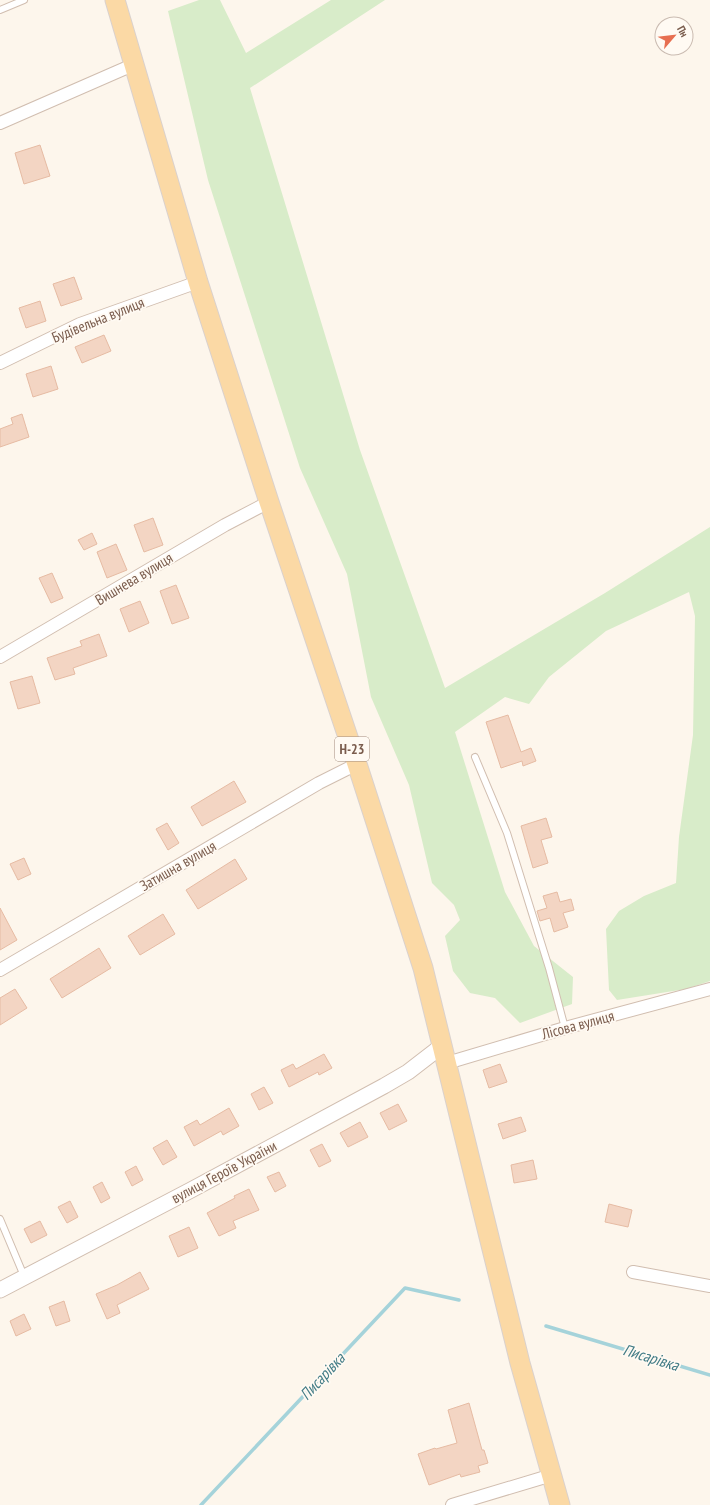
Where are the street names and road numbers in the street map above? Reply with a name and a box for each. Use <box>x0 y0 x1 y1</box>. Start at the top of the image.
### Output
street label: Будівельна вулиця <box>49 292 147 347</box>
street label: Вишнева вулиця <box>92 548 176 609</box>
road number: Н-23 <box>335 737 369 761</box>
street label: Затишна вулиця <box>136 836 220 895</box>
street label: Лісова вулиця <box>539 1006 616 1044</box>
street label: вулиця Героїв України <box>168 1136 280 1207</box>

